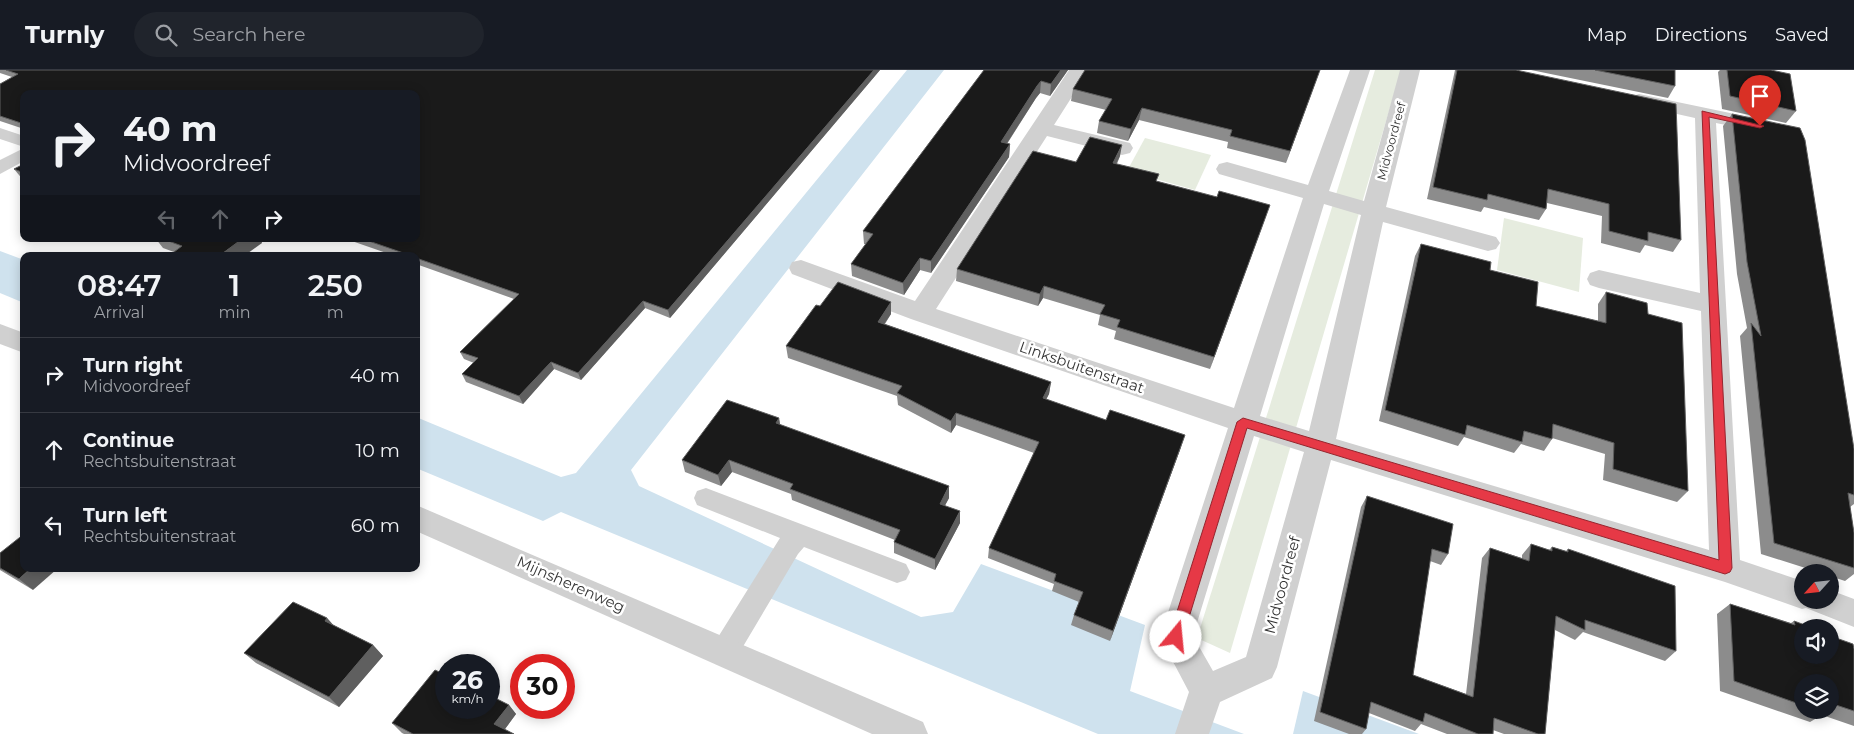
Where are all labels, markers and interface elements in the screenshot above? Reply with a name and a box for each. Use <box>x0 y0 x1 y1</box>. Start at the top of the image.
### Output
search box <box>134 12 484 57</box>
text: Turnly <box>25 20 104 49</box>
icon: search <box>152 21 180 49</box>
text: Search here <box>192 23 305 46</box>
text: Map <box>1587 24 1627 46</box>
text: Directions <box>1655 24 1747 46</box>
text: Saved <box>1775 24 1829 46</box>
pin <box>1739 75 1781 126</box>
icon: arrive <box>1746 82 1774 110</box>
street label: Midvoordreef <box>1373 99 1409 182</box>
text: 40 m <box>123 107 218 150</box>
icon: right <box>40 110 105 175</box>
text: Midvoordreef <box>123 150 270 177</box>
icon: left <box>153 205 181 233</box>
icon: ahead <box>206 205 234 233</box>
icon: right <box>259 205 287 233</box>
text: 08:47 <box>77 267 161 304</box>
text: 1 <box>229 267 240 304</box>
text: 250 <box>308 267 363 304</box>
text: Arrival <box>94 303 145 322</box>
text: min <box>219 303 251 322</box>
text: m <box>327 303 344 322</box>
street label: Linksbuitenstraat <box>1017 337 1147 397</box>
text: Turn right <box>83 354 183 377</box>
icon: right <box>40 361 68 389</box>
text: 40 m <box>350 364 400 387</box>
text: Midvoordreef <box>83 377 190 396</box>
text: Continue <box>83 429 174 452</box>
icon: ahead <box>40 436 68 464</box>
text: 10 m <box>355 439 400 462</box>
text: Rechtsbuitenstraat <box>83 452 236 471</box>
text: Turn left <box>83 504 168 527</box>
icon: left <box>40 511 68 539</box>
text: 60 m <box>351 514 400 537</box>
text: Rechtsbuitenstraat <box>83 527 236 546</box>
street label: Midvoordreef <box>1260 533 1304 636</box>
street label: Mijnsherenweg <box>514 552 628 616</box>
north arrow <box>1794 564 1839 609</box>
map controls <box>1794 564 1839 719</box>
position arrow <box>1149 610 1201 662</box>
button: sound <box>1794 619 1839 664</box>
speed limit sign: 30 <box>510 654 575 719</box>
text: 26 <box>452 665 483 695</box>
button: layers <box>1794 674 1839 719</box>
text: km/h <box>451 691 484 706</box>

